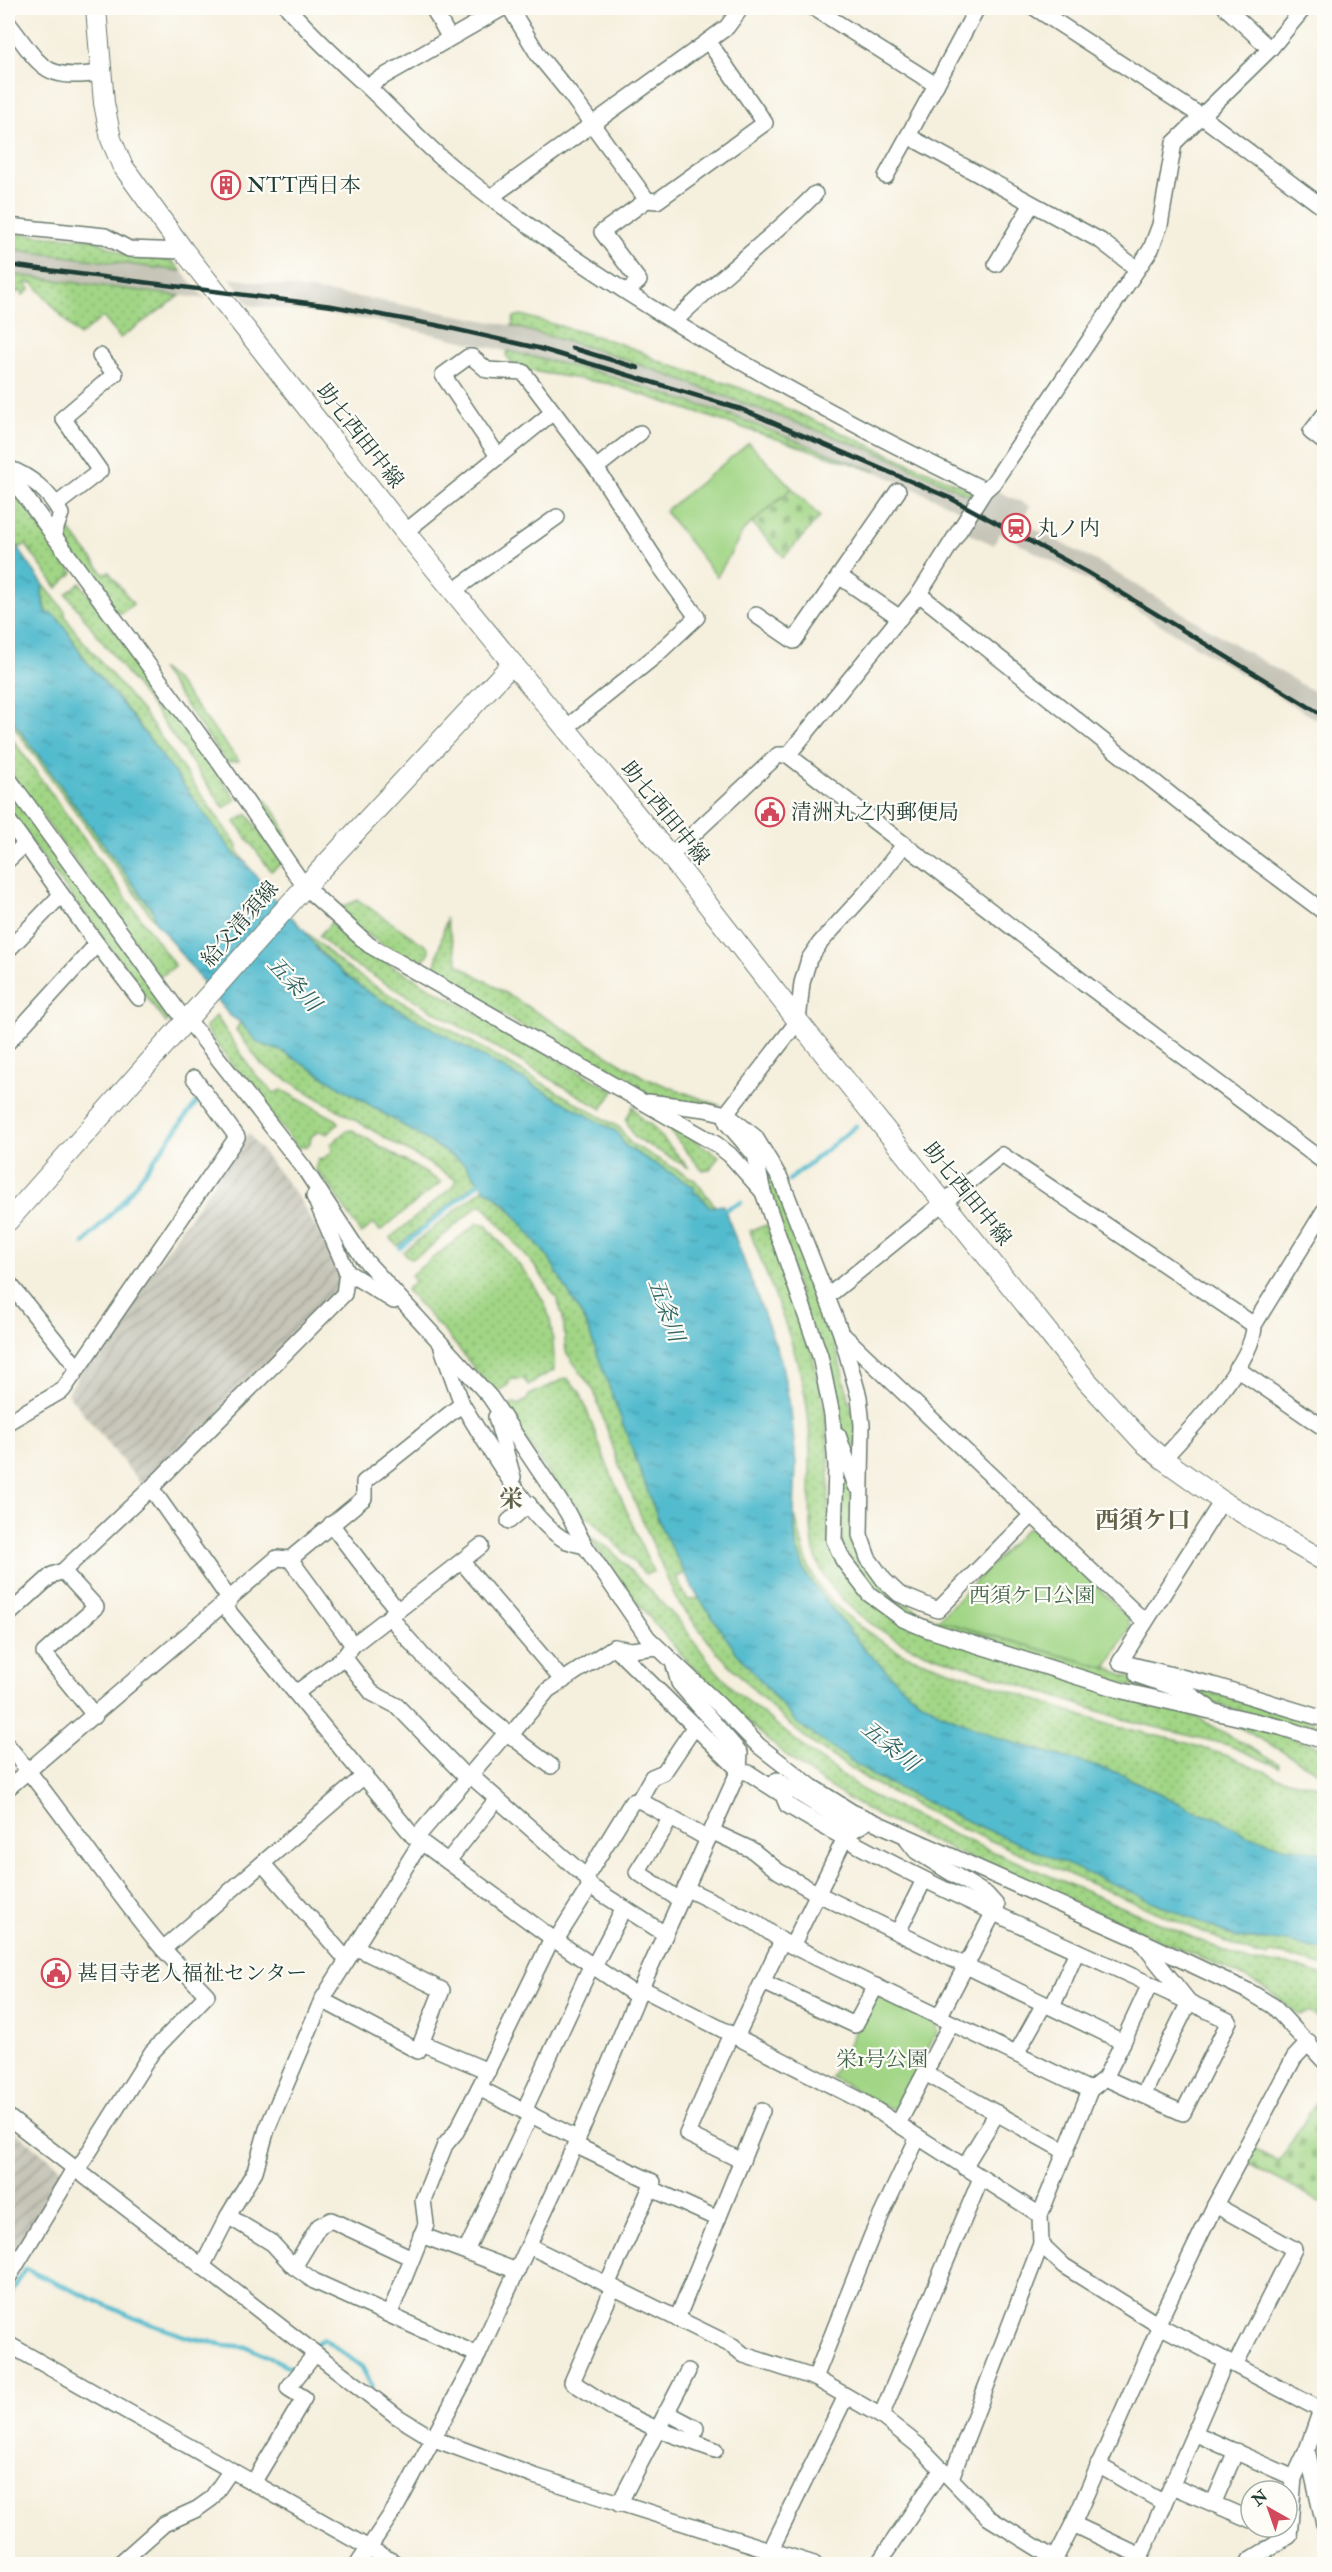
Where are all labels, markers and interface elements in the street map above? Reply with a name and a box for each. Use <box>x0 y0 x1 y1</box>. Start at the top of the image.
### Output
building icon: NTT西日本 <box>210 169 242 201</box>
place label: NTT西日本 <box>247 172 360 199</box>
street label: 助七西田中線 <box>311 378 409 494</box>
station icon: 丸ノ内 <box>1000 512 1032 544</box>
place label: 丸ノ内 <box>1037 515 1100 542</box>
street label: 助七西田中線 <box>615 756 715 870</box>
public building icon: 清洲丸之内郵便局 <box>754 796 786 828</box>
place label: 清洲丸之内郵便局 <box>791 799 959 826</box>
street label: 給父清須線 <box>195 876 285 972</box>
water label: 五条川 <box>261 950 328 1019</box>
street label: 助七西田中線 <box>917 1137 1017 1251</box>
water label: 五条川 <box>642 1274 691 1348</box>
district label: 栄 <box>499 1484 523 1515</box>
district label: 西須ケ口 <box>1095 1505 1191 1536</box>
park label: 西須ケ口公園 <box>969 1582 1095 1609</box>
water label: 五条川 <box>856 1714 926 1779</box>
public building icon: 甚目寺老人福祉センター <box>40 1957 72 1989</box>
place label: 甚目寺老人福祉センター <box>77 1960 307 1987</box>
park label: 栄1号公園 <box>836 2046 928 2073</box>
north arrow <box>1239 2479 1299 2539</box>
text: N <box>1247 2486 1272 2511</box>

